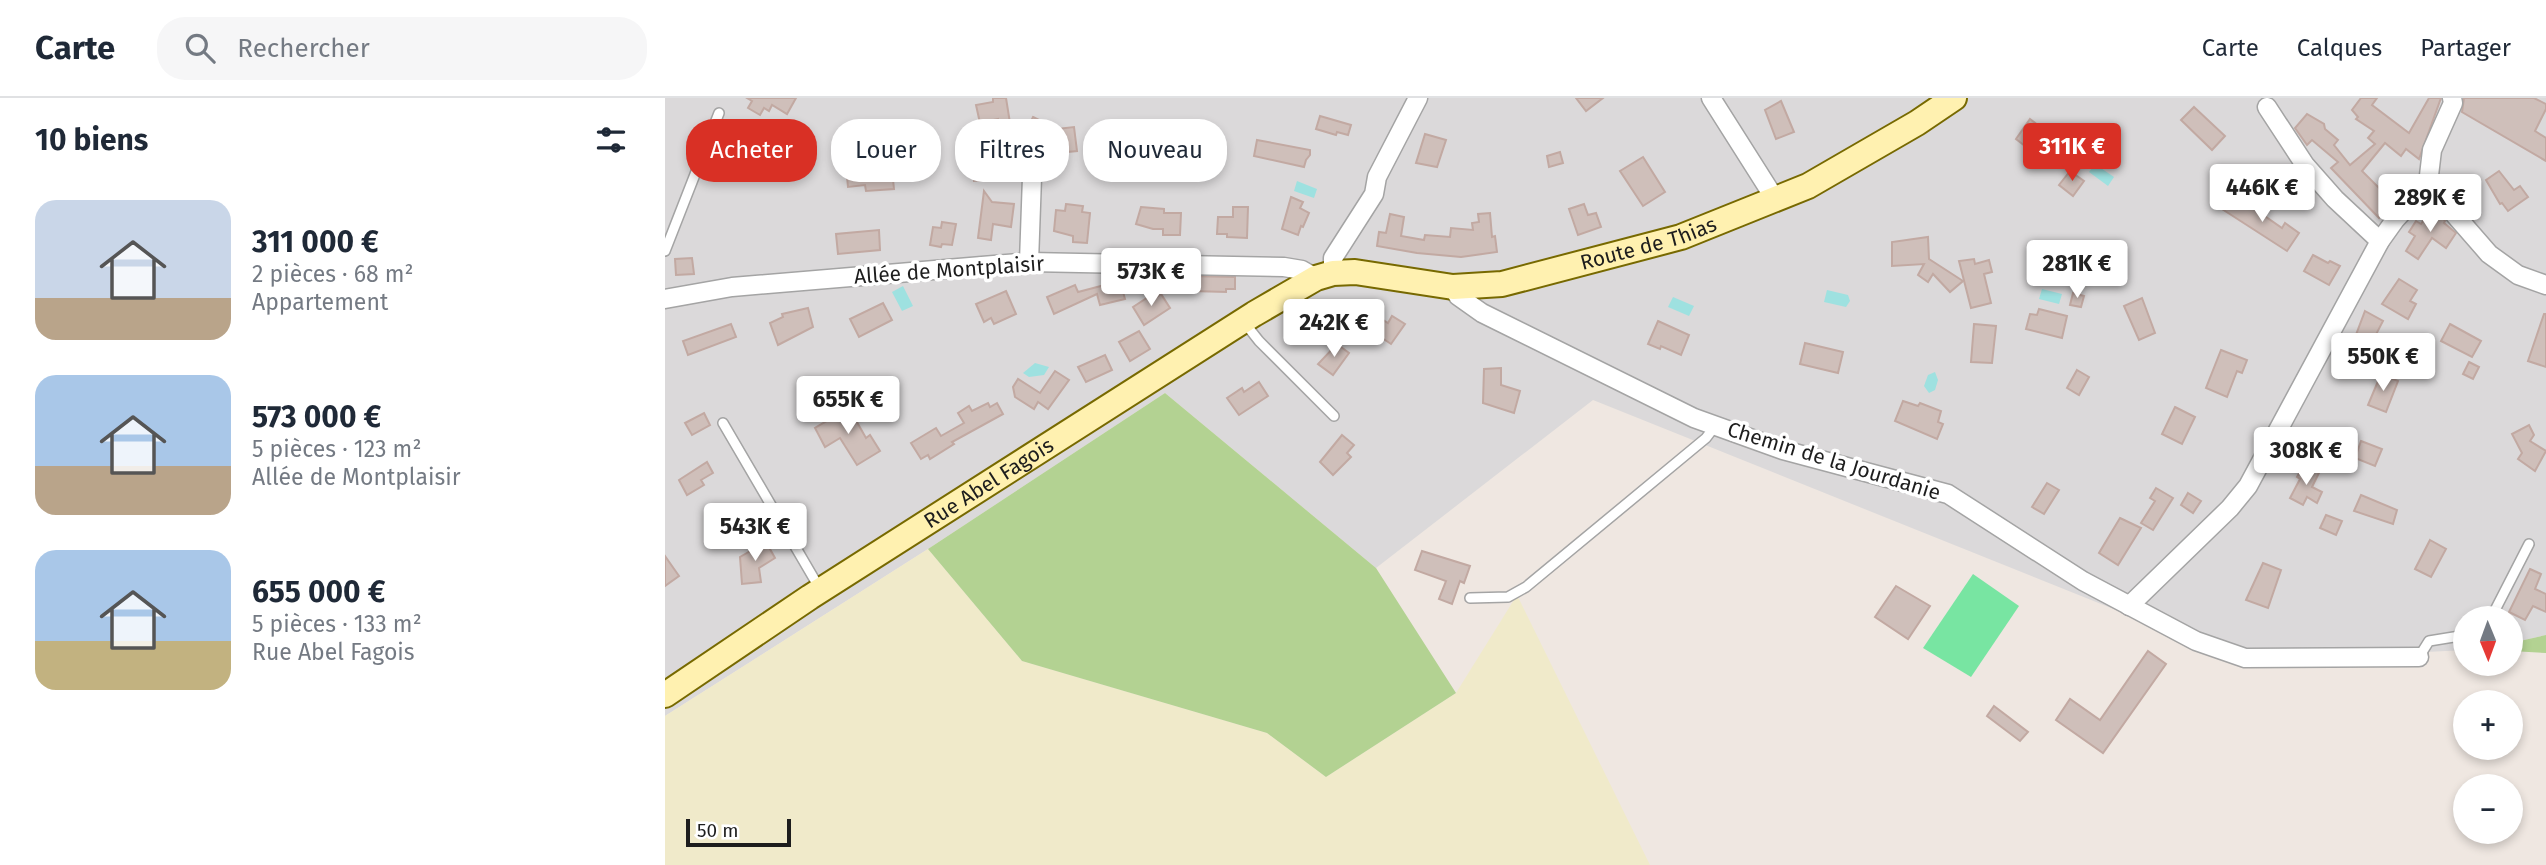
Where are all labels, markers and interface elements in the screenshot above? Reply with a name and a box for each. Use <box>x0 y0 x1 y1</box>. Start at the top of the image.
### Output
search box <box>157 17 647 80</box>
text: Carte <box>35 28 115 68</box>
icon: search <box>181 29 219 67</box>
text: Rechercher <box>237 33 370 64</box>
text: Carte <box>2202 34 2259 62</box>
text: Calques <box>2297 34 2382 62</box>
text: Partager <box>2420 34 2511 62</box>
chip: Acheter <box>686 119 817 182</box>
chip: Louer <box>831 119 941 182</box>
chip: Filtres <box>955 119 1069 182</box>
chip: Nouveau <box>1083 119 1227 182</box>
icon: filters <box>592 121 630 159</box>
text: 10 biens <box>35 122 148 158</box>
pin: 311K € <box>2015 123 2129 183</box>
text: 311K € <box>2039 132 2105 160</box>
pin: 446K € <box>2205 164 2319 224</box>
text: 446K € <box>2226 173 2298 201</box>
pin: 289K € <box>2373 174 2487 234</box>
text: 289K € <box>2394 183 2466 211</box>
street label: Route de Thias <box>1577 211 1721 276</box>
text: 311 000 € <box>252 224 379 260</box>
icon: home <box>91 228 175 312</box>
pin: 281K € <box>2020 240 2134 300</box>
pin: 573K € <box>1094 248 1208 308</box>
text: 281K € <box>2043 249 2111 277</box>
street label: Allée de Montplaisir <box>853 250 1045 290</box>
text: 573K € <box>1117 257 1185 285</box>
text: 2 pièces · 68 m² <box>252 260 414 288</box>
text: Appartement <box>252 288 388 316</box>
pin: 242K € <box>1277 300 1391 359</box>
text: 242K € <box>1299 308 1369 336</box>
pin: 550K € <box>2326 334 2440 393</box>
text: 550K € <box>2347 342 2419 370</box>
pin: 655K € <box>791 376 905 436</box>
text: 655K € <box>812 385 884 413</box>
text: 573 000 € <box>252 399 381 435</box>
icon: home <box>91 403 175 487</box>
street label: Chemin de la Jourdanie <box>1724 416 1944 506</box>
pin: 308K € <box>2249 428 2363 487</box>
street label: Rue Abel Fagois <box>919 432 1059 534</box>
text: 5 pièces · 123 m² <box>252 435 421 463</box>
text: 308K € <box>2270 436 2342 464</box>
text: Allée de Montplaisir <box>252 463 461 491</box>
pin: 543K € <box>698 504 812 563</box>
text: 543K € <box>720 512 790 540</box>
text: 655 000 € <box>252 574 385 610</box>
icon: home <box>91 578 175 662</box>
north arrow <box>2453 606 2523 676</box>
map controls <box>2453 606 2523 844</box>
text: 5 pièces · 133 m² <box>252 610 422 638</box>
text: Rue Abel Fagois <box>252 638 415 666</box>
button: + <box>2453 690 2523 760</box>
button: − <box>2453 774 2523 844</box>
scale bar <box>686 816 791 848</box>
text: 50 m <box>697 819 738 842</box>

